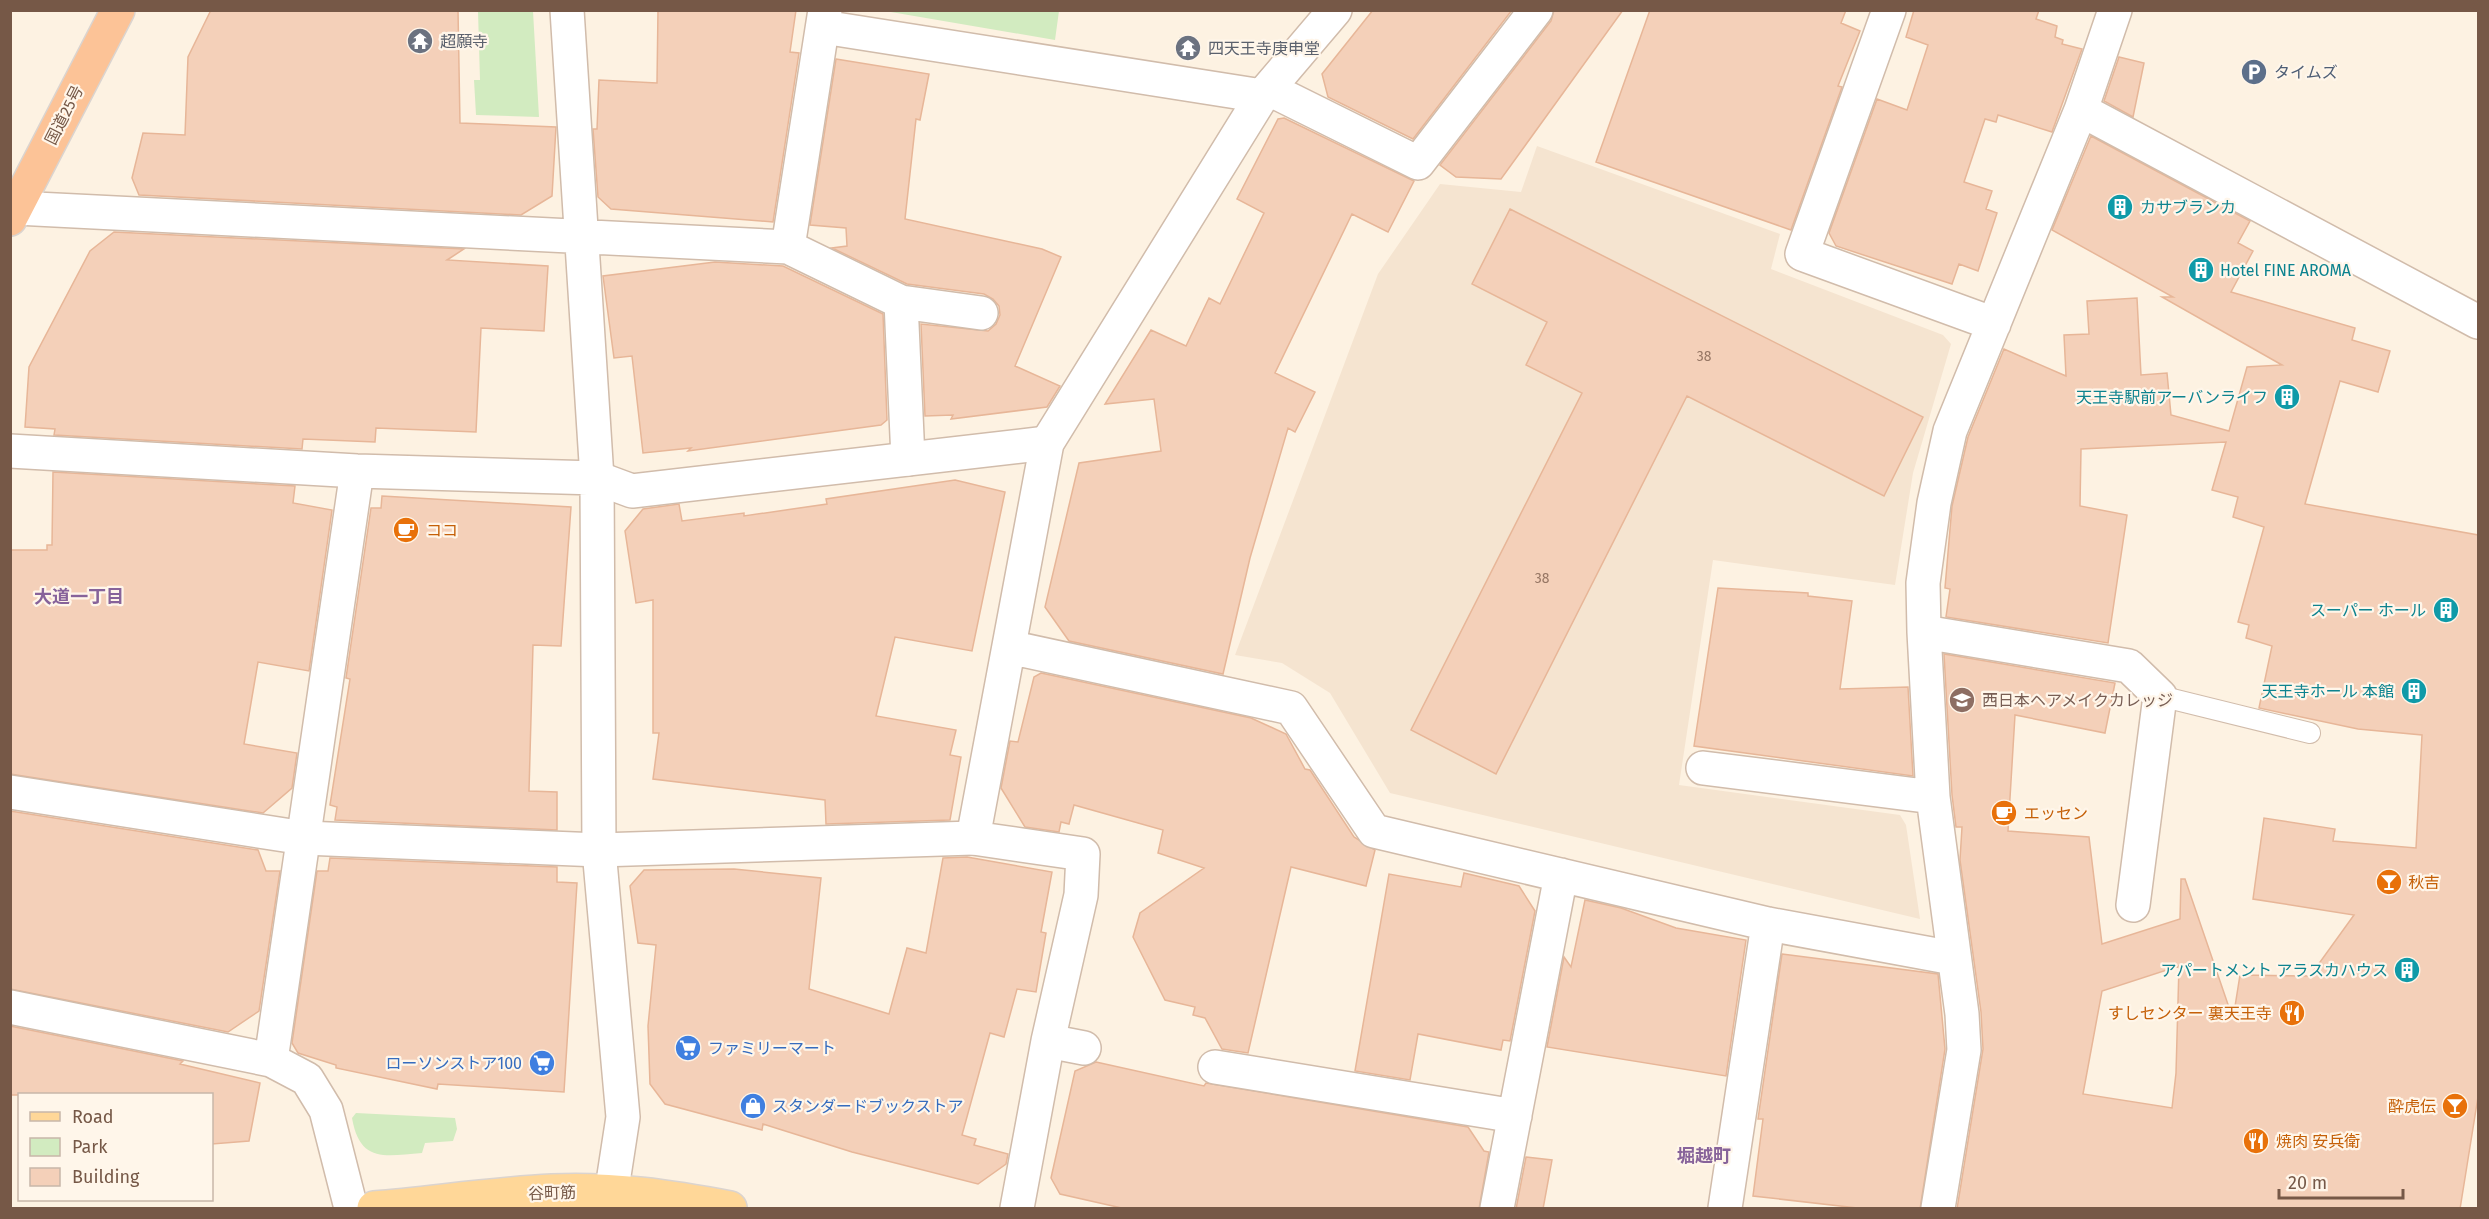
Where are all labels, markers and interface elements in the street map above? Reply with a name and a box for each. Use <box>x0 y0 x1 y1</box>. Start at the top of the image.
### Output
temple icon: 超願寺 <box>405 26 435 56</box>
place label: 超願寺 <box>440 32 488 51</box>
temple icon: 四天王寺庚申堂 <box>1173 33 1203 63</box>
place label: 四天王寺庚申堂 <box>1208 39 1320 58</box>
parking icon: タイムズ <box>2239 57 2269 87</box>
place label: タイムズ <box>2274 63 2338 82</box>
street label: 国道25号 <box>41 82 87 148</box>
building icon: カサブランカ <box>2105 192 2135 222</box>
place label: カサブランカ <box>2140 198 2236 217</box>
building icon: Hotel FINE AROMA <box>2186 255 2216 285</box>
place label: Hotel FINE AROMA <box>2220 261 2352 280</box>
house number: 38 <box>1697 348 1712 365</box>
building icon: 天王寺駅前アーバンライフ <box>2272 382 2302 412</box>
place label: 天王寺駅前アーバンライフ <box>2076 388 2268 407</box>
cafe icon: ココ <box>391 515 421 545</box>
place label: ココ <box>426 521 458 540</box>
house number: 38 <box>1535 570 1550 587</box>
district label: 大道一丁目 <box>34 586 124 608</box>
building icon: スーパー ホール <box>2431 595 2461 625</box>
place label: スーパー ホール <box>2310 601 2426 620</box>
building icon: 天王寺ホール 本館 <box>2399 676 2429 706</box>
place label: 天王寺ホール 本館 <box>2262 682 2394 701</box>
school or university icon: 西日本ヘアメイクカレッジ <box>1947 685 1977 715</box>
place label: 西日本ヘアメイクカレッジ <box>1982 691 2173 710</box>
cafe icon: エッセン <box>1989 798 2019 828</box>
place label: エッセン <box>2024 804 2088 823</box>
bar icon: 秋吉 <box>2374 867 2404 897</box>
place label: 秋吉 <box>2408 873 2440 892</box>
building icon: アパートメント アラスカハウス <box>2392 955 2422 985</box>
place label: アパートメント アラスカハウス <box>2160 961 2388 980</box>
restaurant icon: すしセンター 裏天王寺 <box>2277 998 2307 1028</box>
place label: すしセンター 裏天王寺 <box>2108 1004 2272 1023</box>
supermarket icon: ファミリーマート <box>673 1033 703 1063</box>
place label: ファミリーマート <box>708 1039 836 1058</box>
supermarket icon: ローソンストア100 <box>527 1048 557 1078</box>
place label: ローソンストア100 <box>386 1054 522 1073</box>
shop icon: スタンダードブックストア <box>738 1091 768 1121</box>
bar icon: 酔虎伝 <box>2440 1091 2470 1121</box>
legend <box>18 1093 213 1201</box>
place label: スタンダードブックストア <box>772 1097 964 1116</box>
place label: 酔虎伝 <box>2388 1097 2436 1116</box>
text: Road <box>72 1106 114 1128</box>
restaurant icon: 焼肉 安兵衛 <box>2241 1126 2271 1156</box>
place label: 焼肉 安兵衛 <box>2276 1132 2360 1151</box>
text: Park <box>72 1136 108 1158</box>
district label: 堀越町 <box>1677 1145 1731 1167</box>
scale bar <box>2279 1162 2404 1200</box>
text: Building <box>72 1166 140 1188</box>
text: 20 m <box>2288 1172 2327 1194</box>
street label: 谷町筋 <box>528 1183 576 1203</box>

